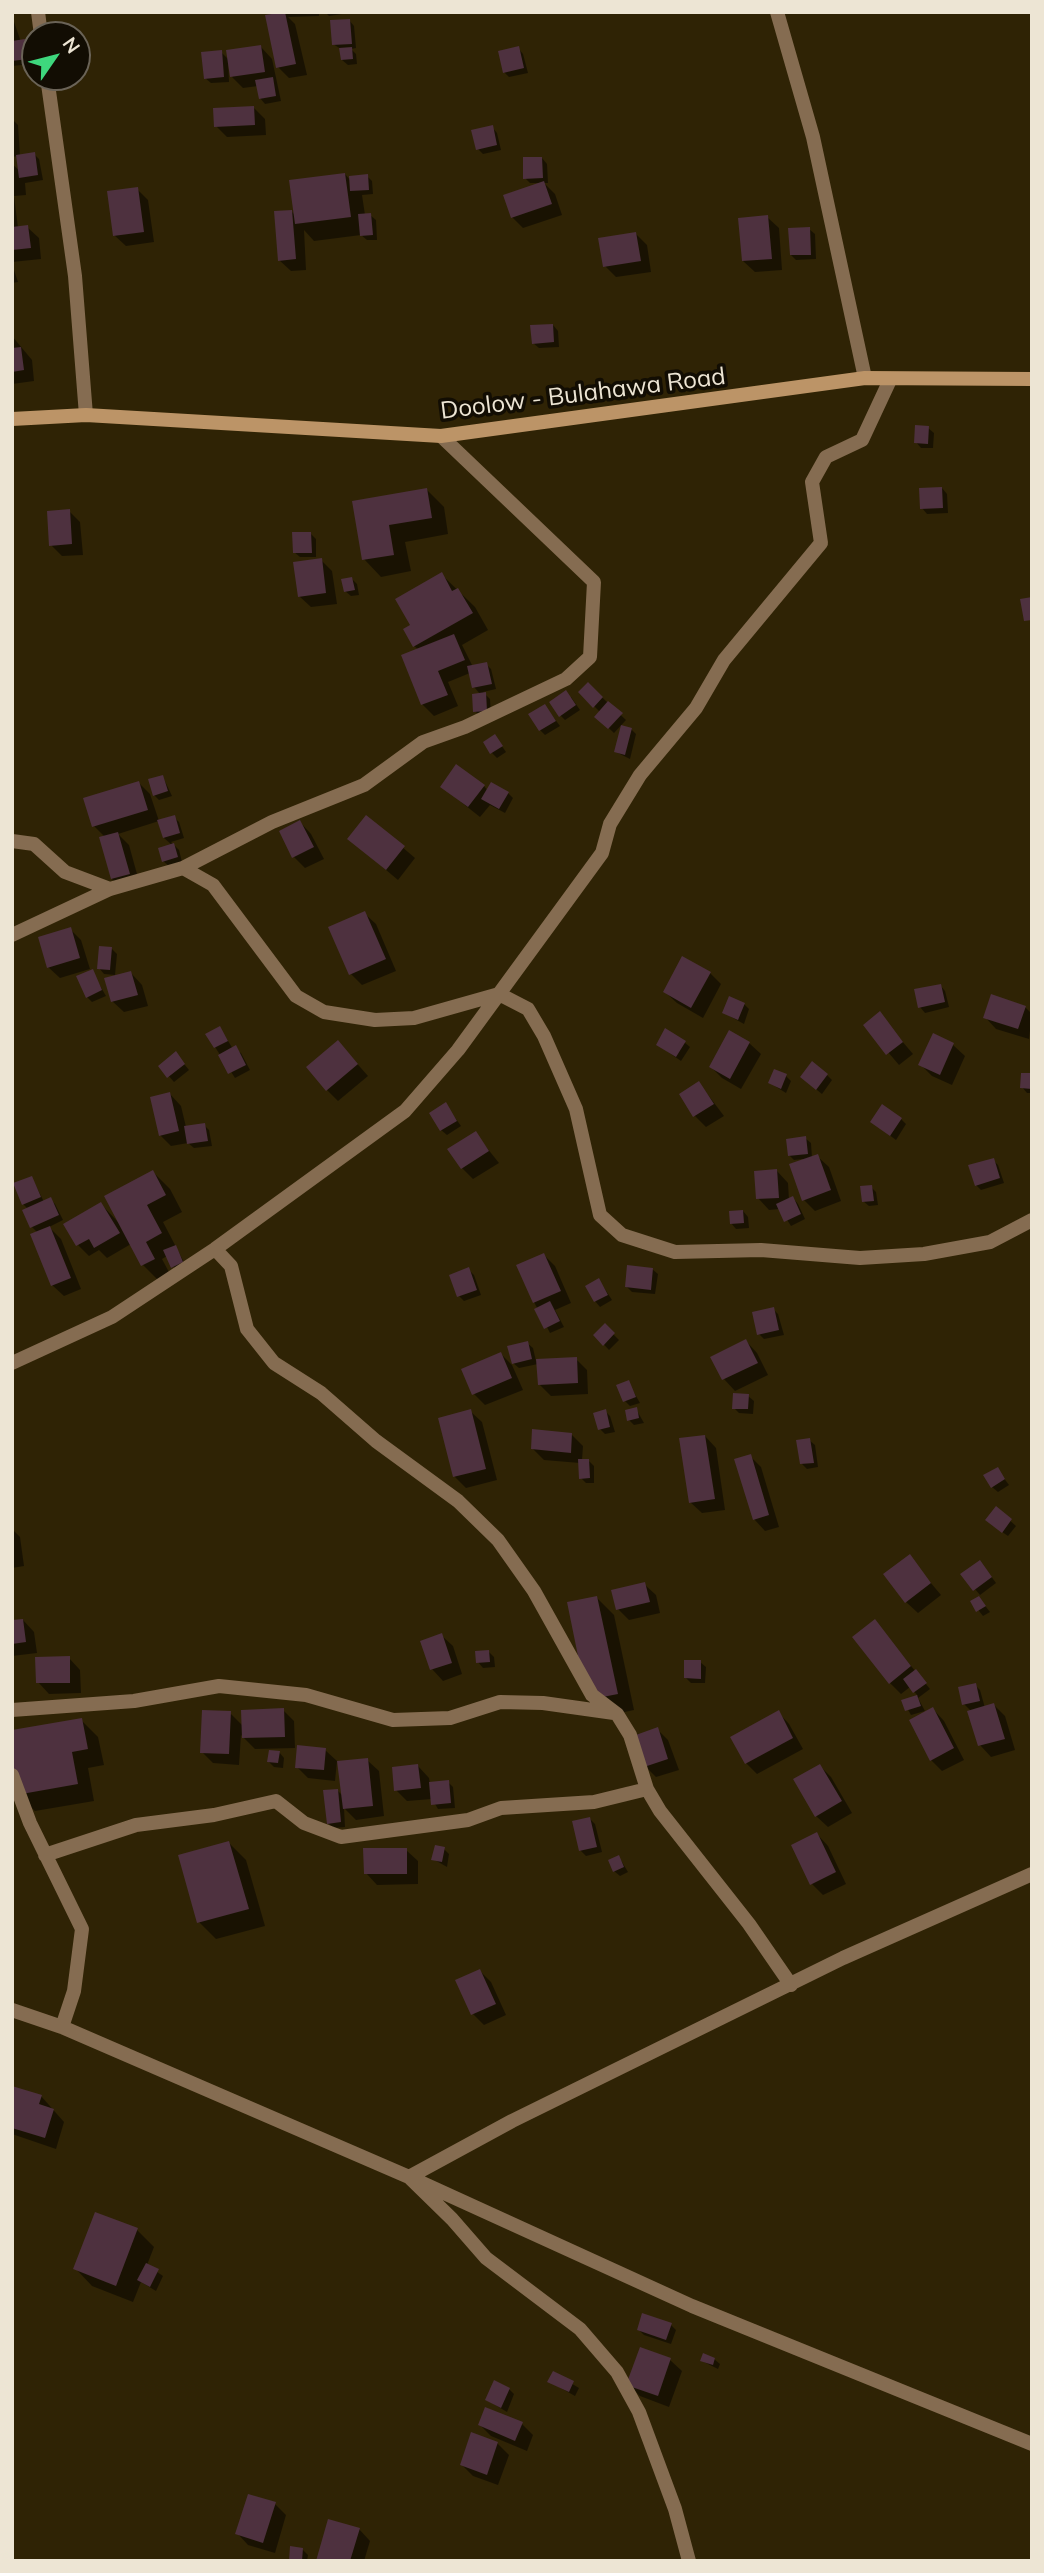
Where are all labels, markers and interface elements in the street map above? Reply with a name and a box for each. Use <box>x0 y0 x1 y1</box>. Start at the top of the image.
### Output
north arrow <box>21 21 91 91</box>
text: N <box>58 32 86 58</box>
street label: Doolow - Bulahawa Road <box>439 362 727 426</box>

